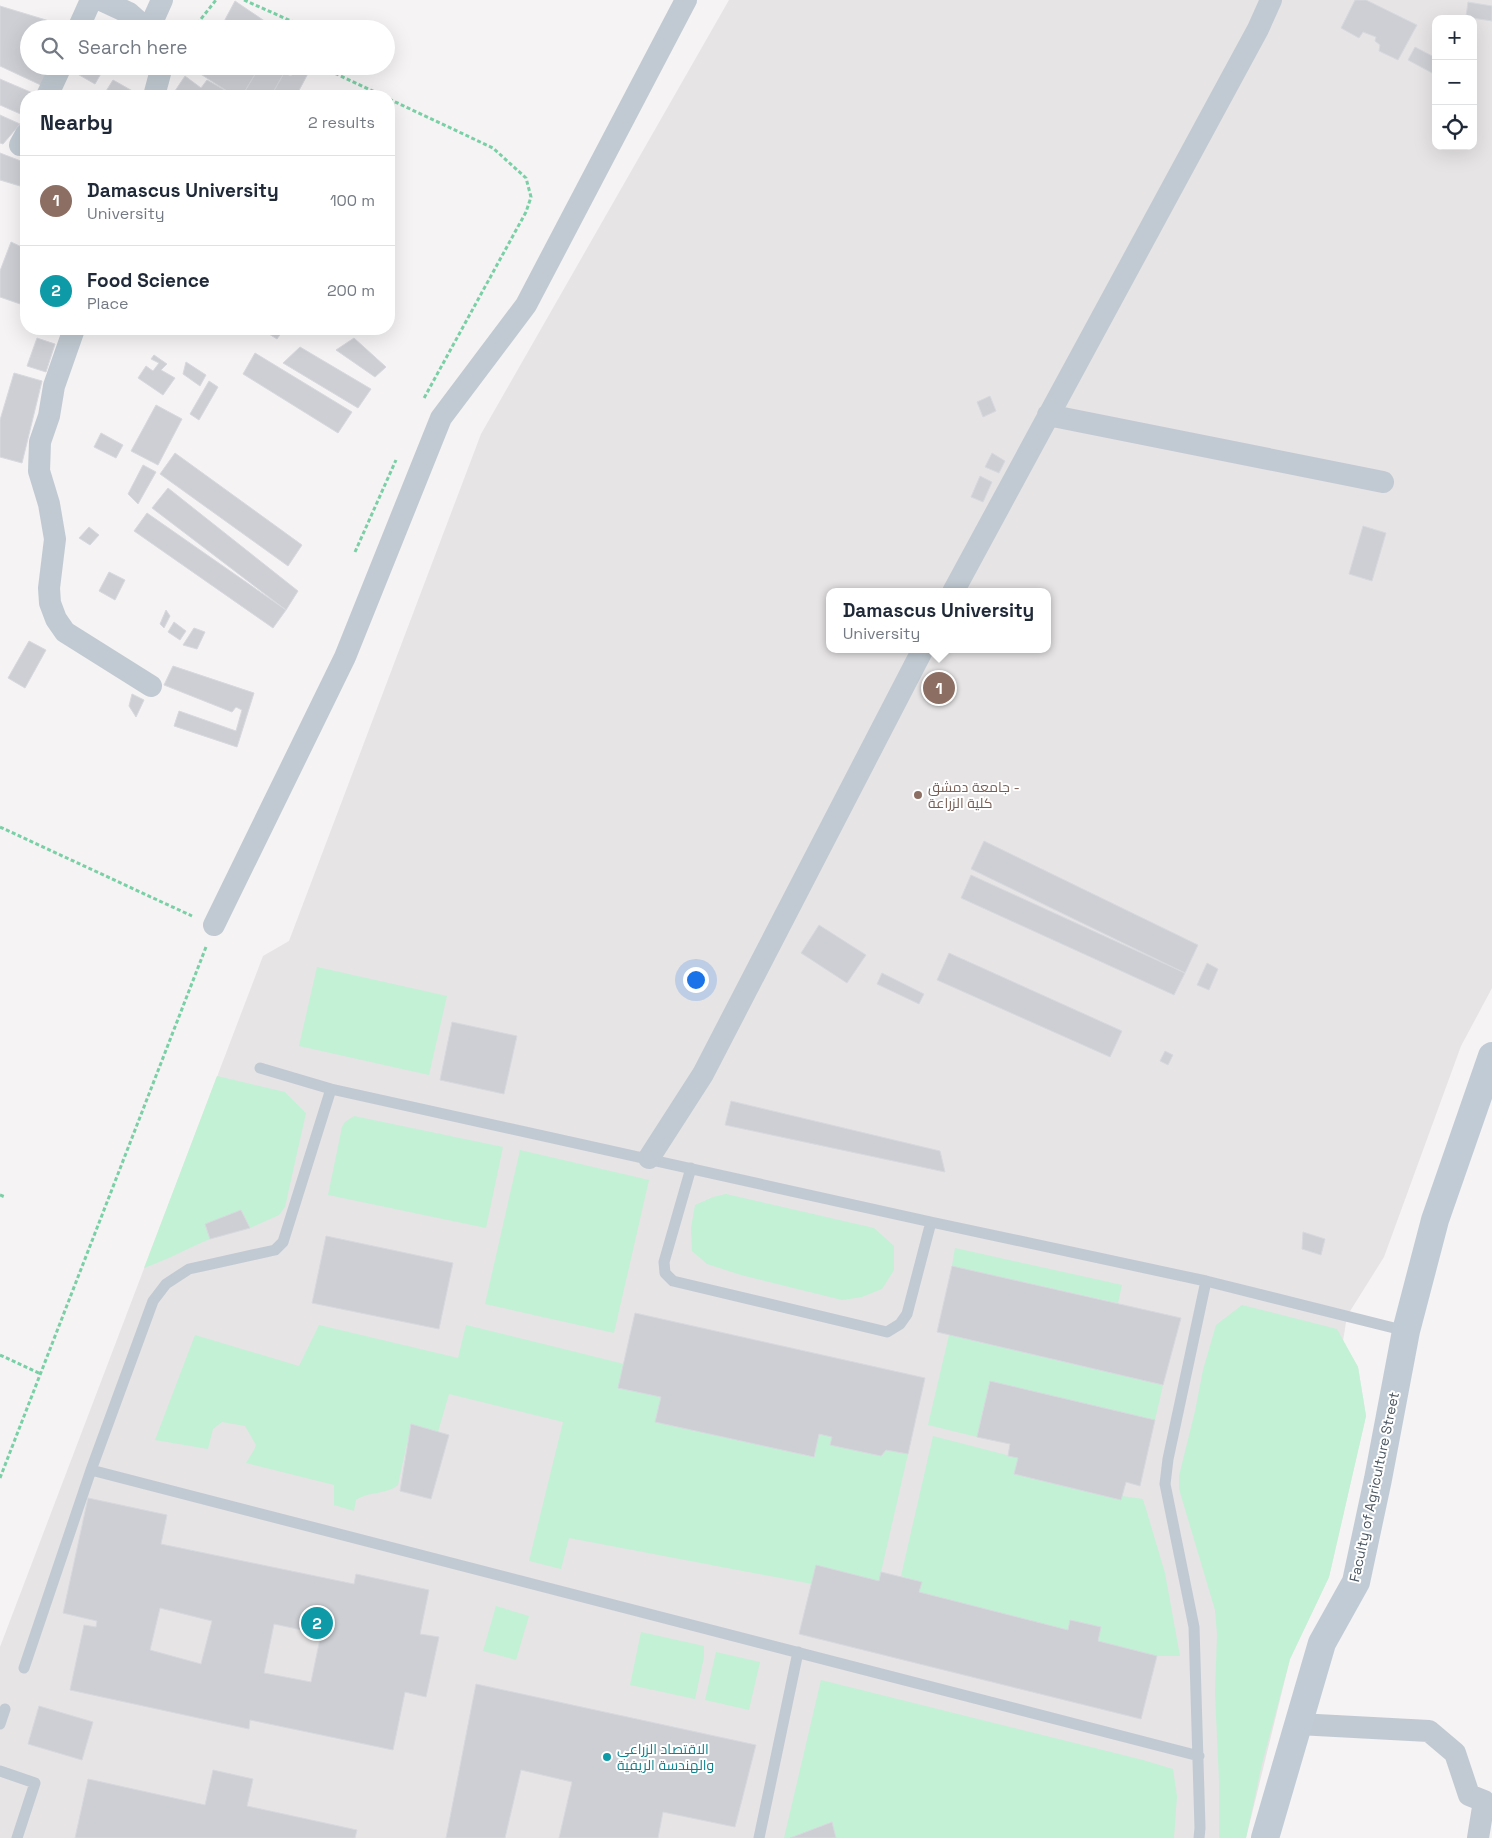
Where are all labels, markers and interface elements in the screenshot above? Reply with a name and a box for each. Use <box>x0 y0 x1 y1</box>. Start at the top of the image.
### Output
map controls <box>1432 15 1477 150</box>
button: + <box>1432 15 1477 60</box>
search box <box>20 20 395 75</box>
icon: search <box>38 34 66 62</box>
text: Search here <box>78 35 188 60</box>
button: − <box>1432 60 1477 105</box>
button: locate <box>1432 105 1477 150</box>
text: Nearby <box>40 109 113 136</box>
text: 2 results <box>308 112 375 133</box>
text: Damascus University <box>87 178 279 203</box>
text: 1 <box>52 190 60 211</box>
text: 100 m <box>330 190 375 211</box>
text: University <box>87 203 165 224</box>
text: Food Science <box>87 268 210 293</box>
text: 2 <box>51 280 61 301</box>
text: 200 m <box>327 280 375 301</box>
text: Place <box>87 293 129 314</box>
popup <box>826 588 1051 653</box>
text: Damascus University <box>843 598 1034 623</box>
text: University <box>843 623 920 644</box>
pin: 1 <box>923 669 955 707</box>
place label: جامعة دمشق - كلية الزراعة <box>928 778 1019 812</box>
marker: جامعة دمشق - كلية الزراعة <box>912 789 924 801</box>
your location <box>683 967 709 993</box>
street label: Faculty of Agriculture Street <box>1345 1390 1403 1584</box>
pin: 2 <box>301 1604 333 1642</box>
place label: الاقتصاد الزراعي والهندسة الريفية <box>617 1740 714 1774</box>
marker: الاقتصاد الزراعي والهندسة الريفية <box>601 1751 613 1763</box>

